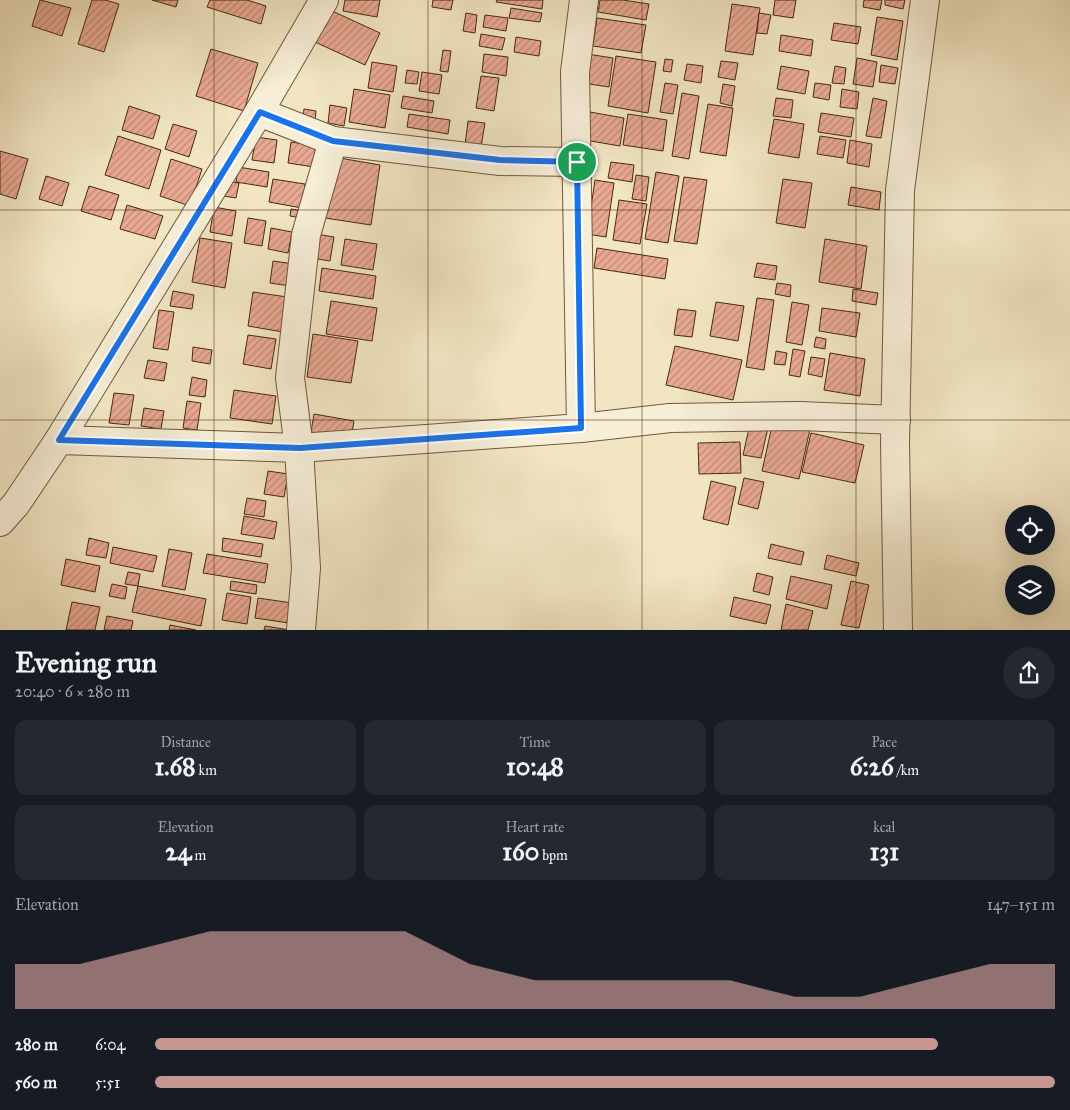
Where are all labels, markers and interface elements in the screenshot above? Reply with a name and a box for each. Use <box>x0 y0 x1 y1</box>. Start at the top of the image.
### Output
pin <box>556 141 598 183</box>
icon: arrive <box>563 148 591 176</box>
map controls <box>1005 505 1055 615</box>
button: locate <box>1005 505 1055 555</box>
button: layers <box>1005 565 1055 615</box>
text: Evening run <box>15 645 157 680</box>
button: share <box>1003 647 1055 699</box>
text: 20:40 · 6 × 280 m <box>15 682 130 701</box>
text: Distance <box>161 734 211 751</box>
text: Time <box>519 734 550 751</box>
text: Pace <box>872 734 897 751</box>
text: 1.68 <box>154 751 196 782</box>
text: 10:48 <box>506 751 564 782</box>
text: 6:26 <box>850 751 894 782</box>
text: km <box>196 762 217 779</box>
text: /km <box>894 762 919 779</box>
text: Elevation <box>158 819 213 836</box>
text: Heart rate <box>506 819 564 836</box>
text: kcal <box>873 819 895 836</box>
text: 24 <box>165 836 191 867</box>
text: 160 <box>502 836 539 867</box>
text: 131 <box>869 836 899 867</box>
text: m <box>191 847 206 864</box>
text: bpm <box>539 847 568 864</box>
text: Elevation <box>15 895 79 914</box>
text: 147–151 m <box>987 895 1055 914</box>
text: 280 m <box>15 1035 58 1054</box>
text: 6:04 <box>95 1035 125 1054</box>
text: 560 m <box>15 1073 57 1092</box>
text: 5:51 <box>95 1073 120 1092</box>

